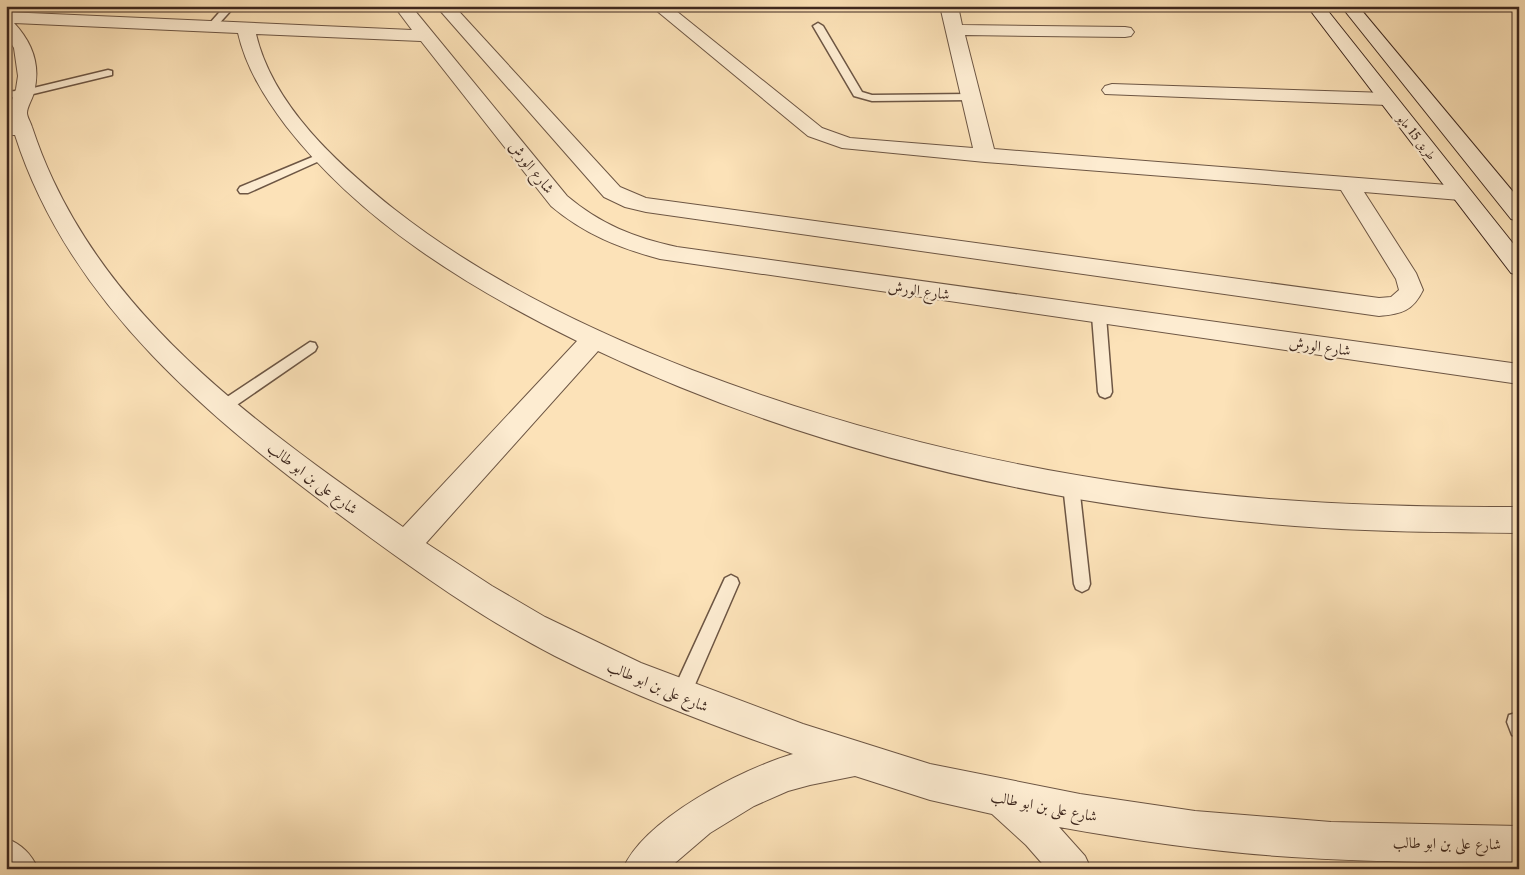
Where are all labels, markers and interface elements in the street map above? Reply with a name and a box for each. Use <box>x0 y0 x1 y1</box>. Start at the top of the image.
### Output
street label: طريق 15 مايو <box>1393 110 1440 164</box>
street label: شارع الورش <box>502 137 559 200</box>
street label: شارع الورش <box>886 276 951 308</box>
street label: شارع الورش <box>1287 332 1352 364</box>
street label: شارع على بن ابو طالب <box>262 438 362 521</box>
street label: شارع على بن ابو طالب <box>603 656 711 720</box>
street label: شارع على بن ابو طالب <box>988 786 1099 830</box>
street label: شارع على بن ابو طالب <box>1393 833 1501 857</box>

